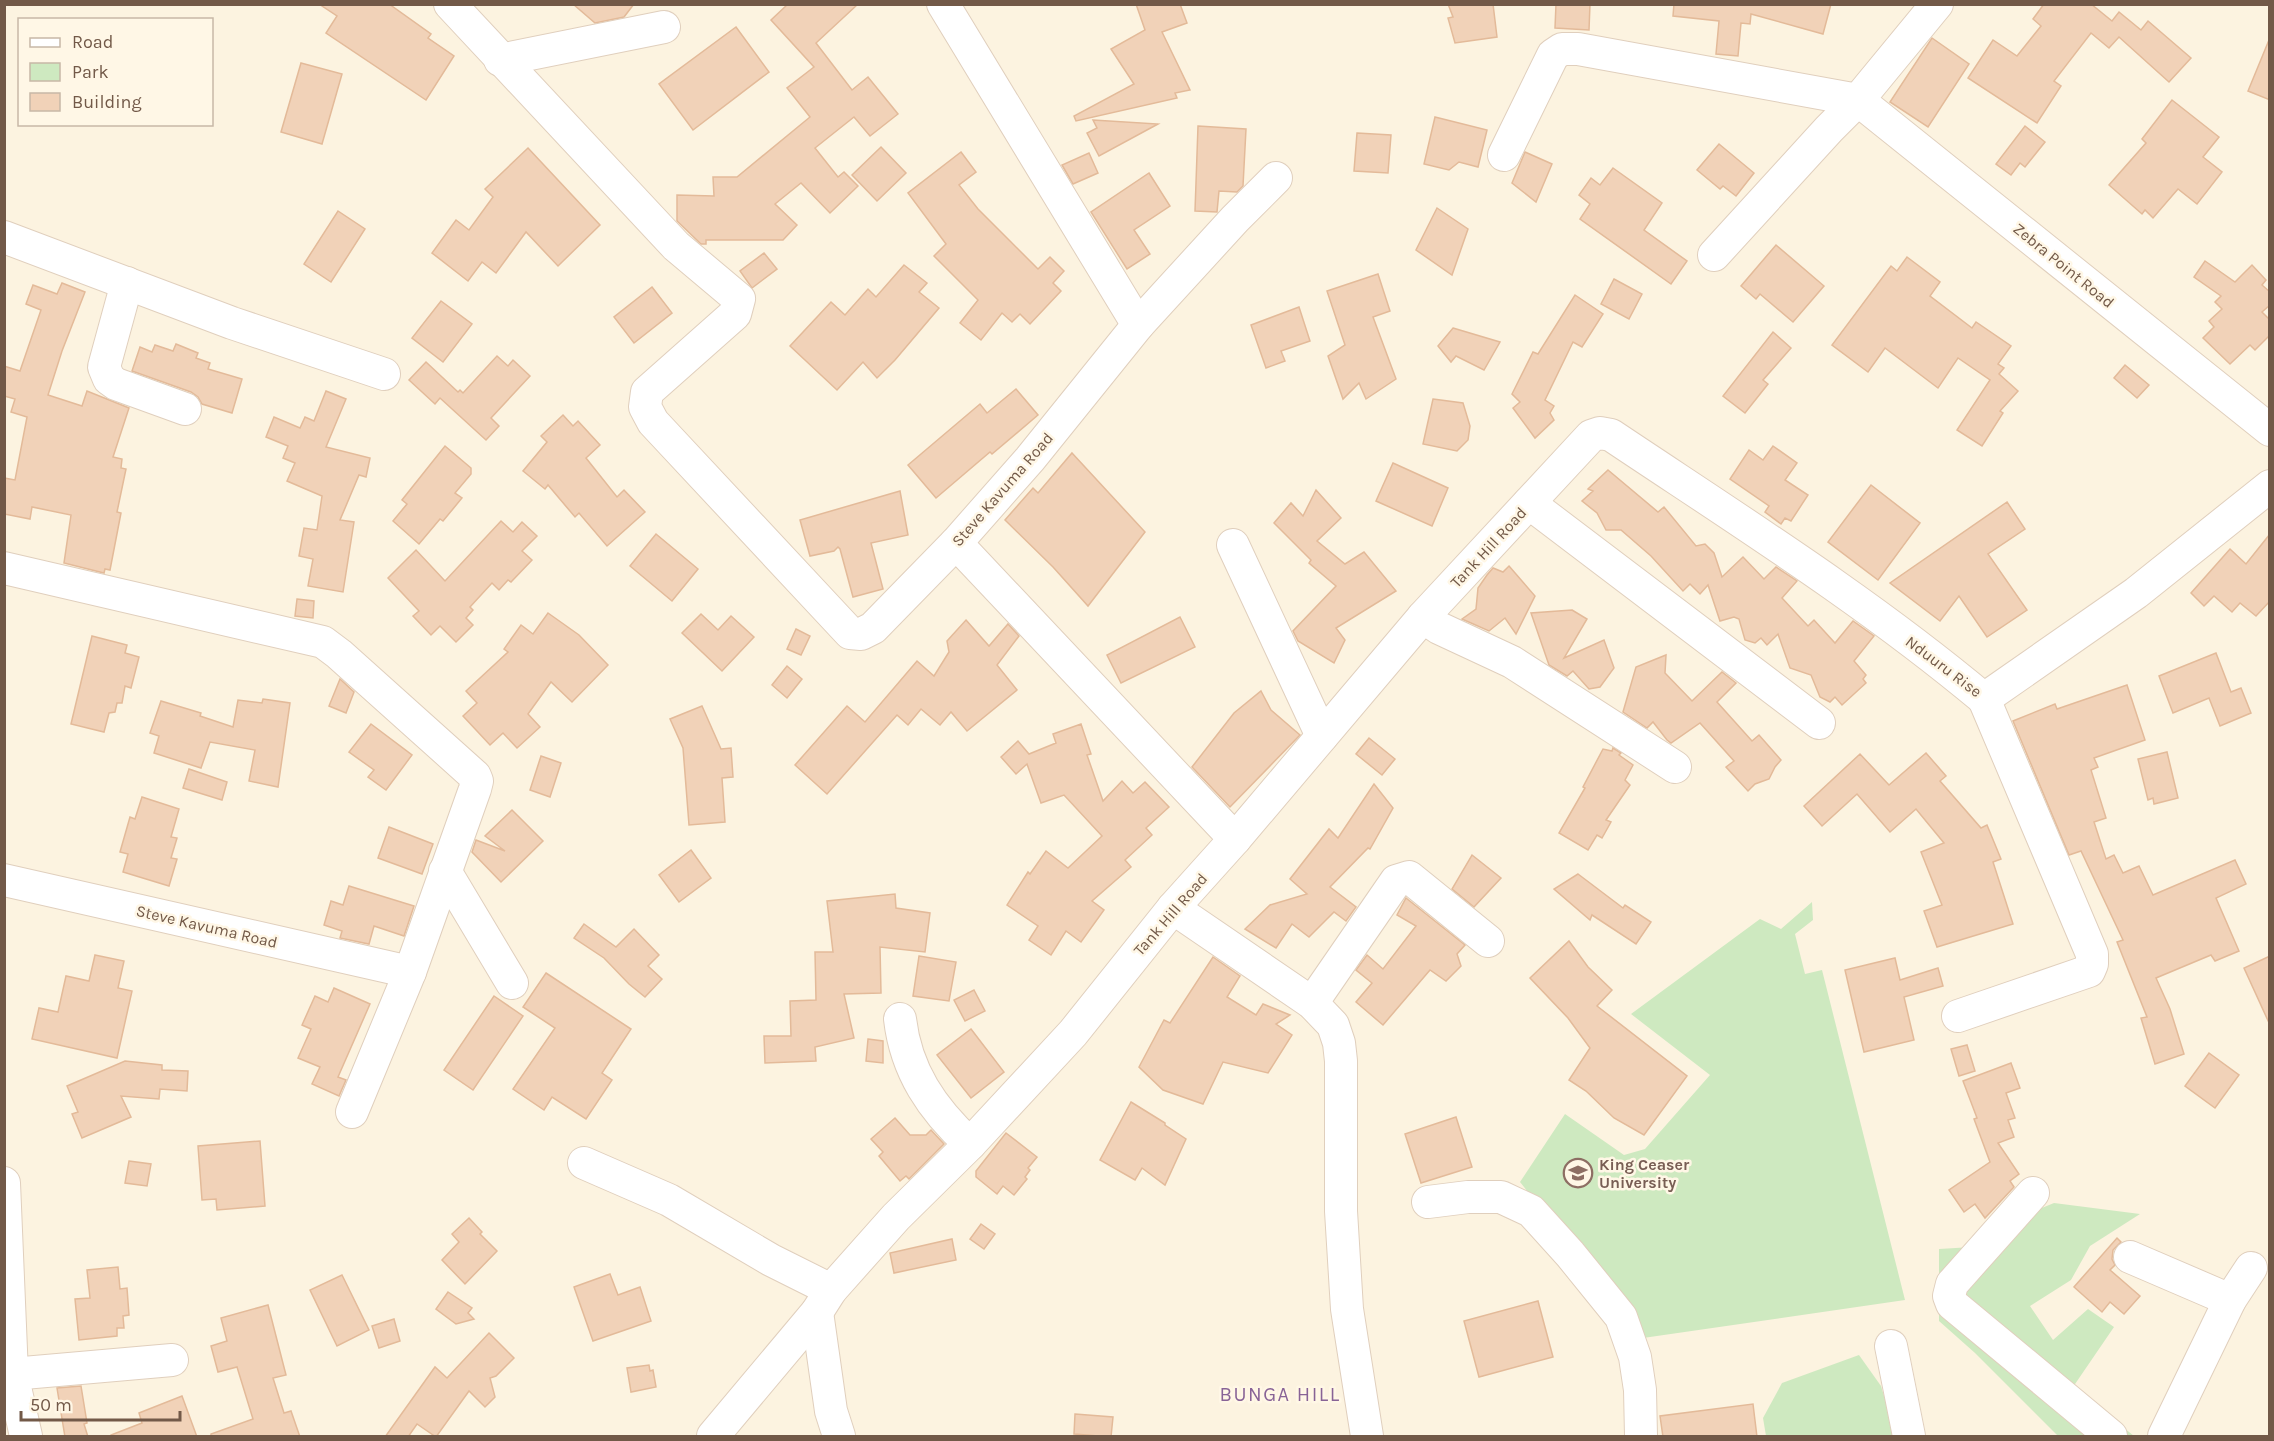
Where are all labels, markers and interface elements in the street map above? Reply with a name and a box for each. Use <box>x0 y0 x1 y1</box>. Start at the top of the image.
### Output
legend <box>18 18 213 126</box>
text: Road <box>72 31 113 53</box>
text: Park <box>72 61 109 83</box>
text: Building <box>72 91 142 113</box>
street label: Zebra Point Road <box>2009 219 2118 312</box>
street label: Steve Kavuma Road <box>948 429 1057 550</box>
street label: Tank Hill Road <box>1446 503 1530 591</box>
street label: Nduuru Rise <box>1902 632 1985 701</box>
street label: Tank Hill Road <box>1129 869 1211 959</box>
street label: Steve Kavuma Road <box>134 901 279 952</box>
place label: King Ceaser University <box>1599 1155 1690 1192</box>
school or university icon: King Ceaser University <box>1562 1157 1594 1189</box>
district label: BUNGA HILL <box>1220 1383 1340 1406</box>
scale bar <box>21 1384 180 1422</box>
text: 50 m <box>30 1394 72 1416</box>

